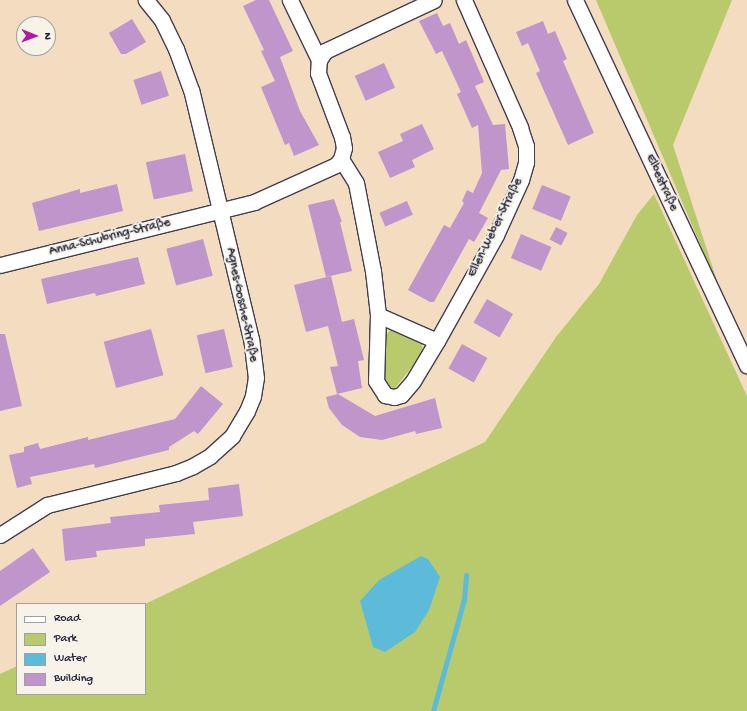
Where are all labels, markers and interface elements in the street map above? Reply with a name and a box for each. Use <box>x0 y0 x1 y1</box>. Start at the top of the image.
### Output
north arrow <box>16 16 56 56</box>
text: N <box>41 32 53 40</box>
street label: Elbestraße <box>641 152 681 214</box>
street label: Ellen-Weber-Straße <box>465 176 527 280</box>
street label: Anna-Schubring-Straße <box>48 215 172 261</box>
street label: Agnes-Gosche-Straße <box>221 246 261 364</box>
legend <box>16 603 146 695</box>
text: Road <box>54 612 80 626</box>
text: Park <box>54 632 77 646</box>
text: Water <box>54 652 86 666</box>
text: Building <box>54 672 93 686</box>

